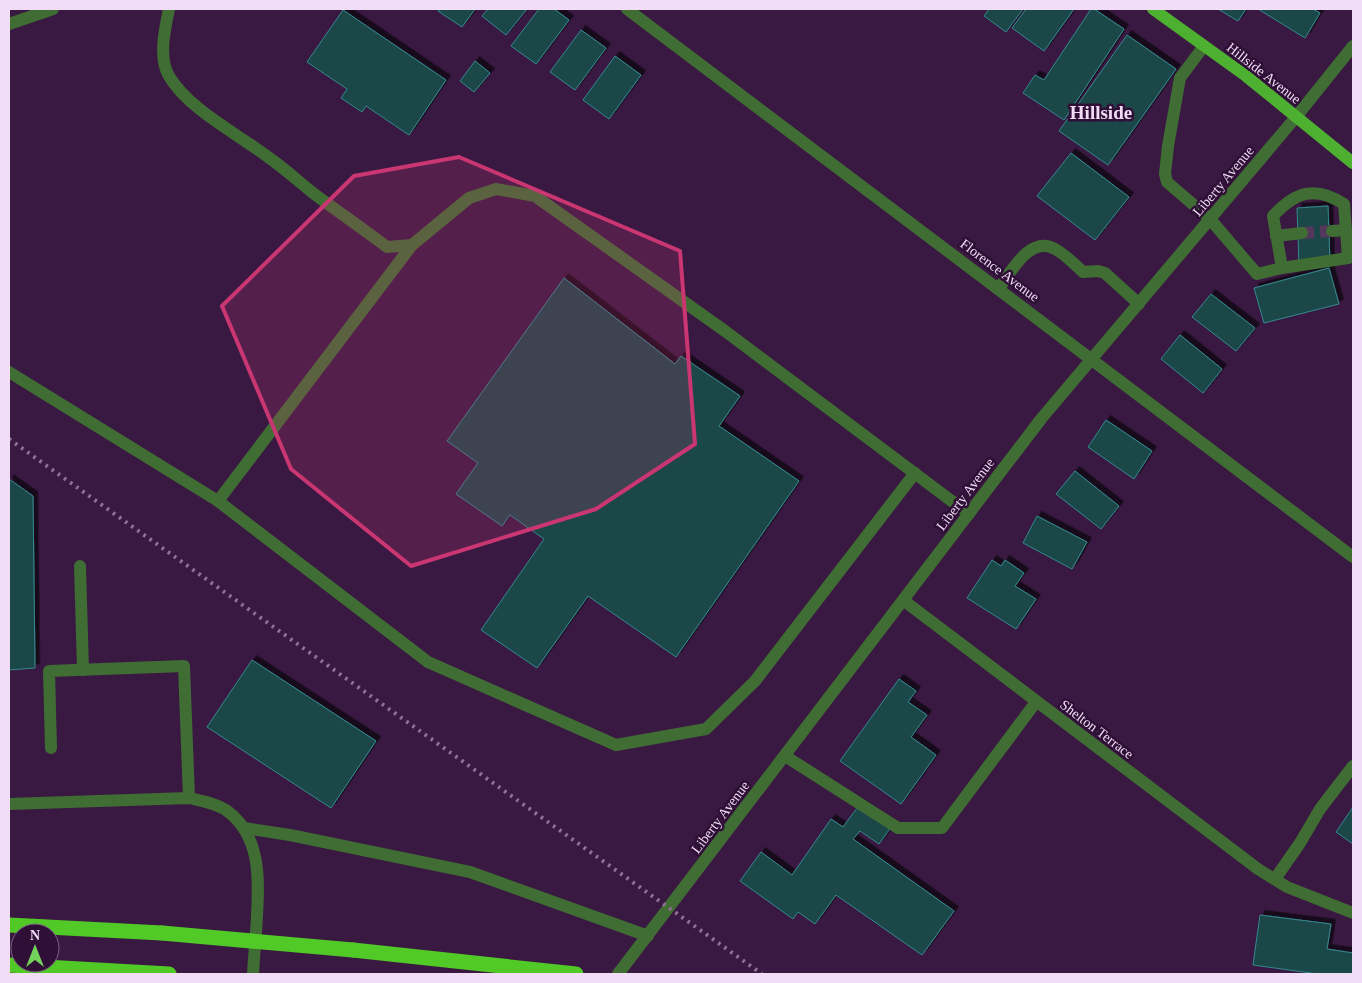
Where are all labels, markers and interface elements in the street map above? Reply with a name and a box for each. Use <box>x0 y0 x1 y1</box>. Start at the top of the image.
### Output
street label: Hillside Avenue <box>1224 40 1304 107</box>
district label: Hillside <box>1070 102 1132 123</box>
street label: Liberty Avenue <box>1190 143 1257 219</box>
street label: Florence Avenue <box>958 236 1042 305</box>
street label: Liberty Avenue <box>933 455 997 533</box>
street label: Shelton Terrace <box>1057 697 1136 762</box>
street label: Liberty Avenue <box>688 778 752 856</box>
north arrow <box>10 923 60 973</box>
text: N <box>30 928 40 943</box>

